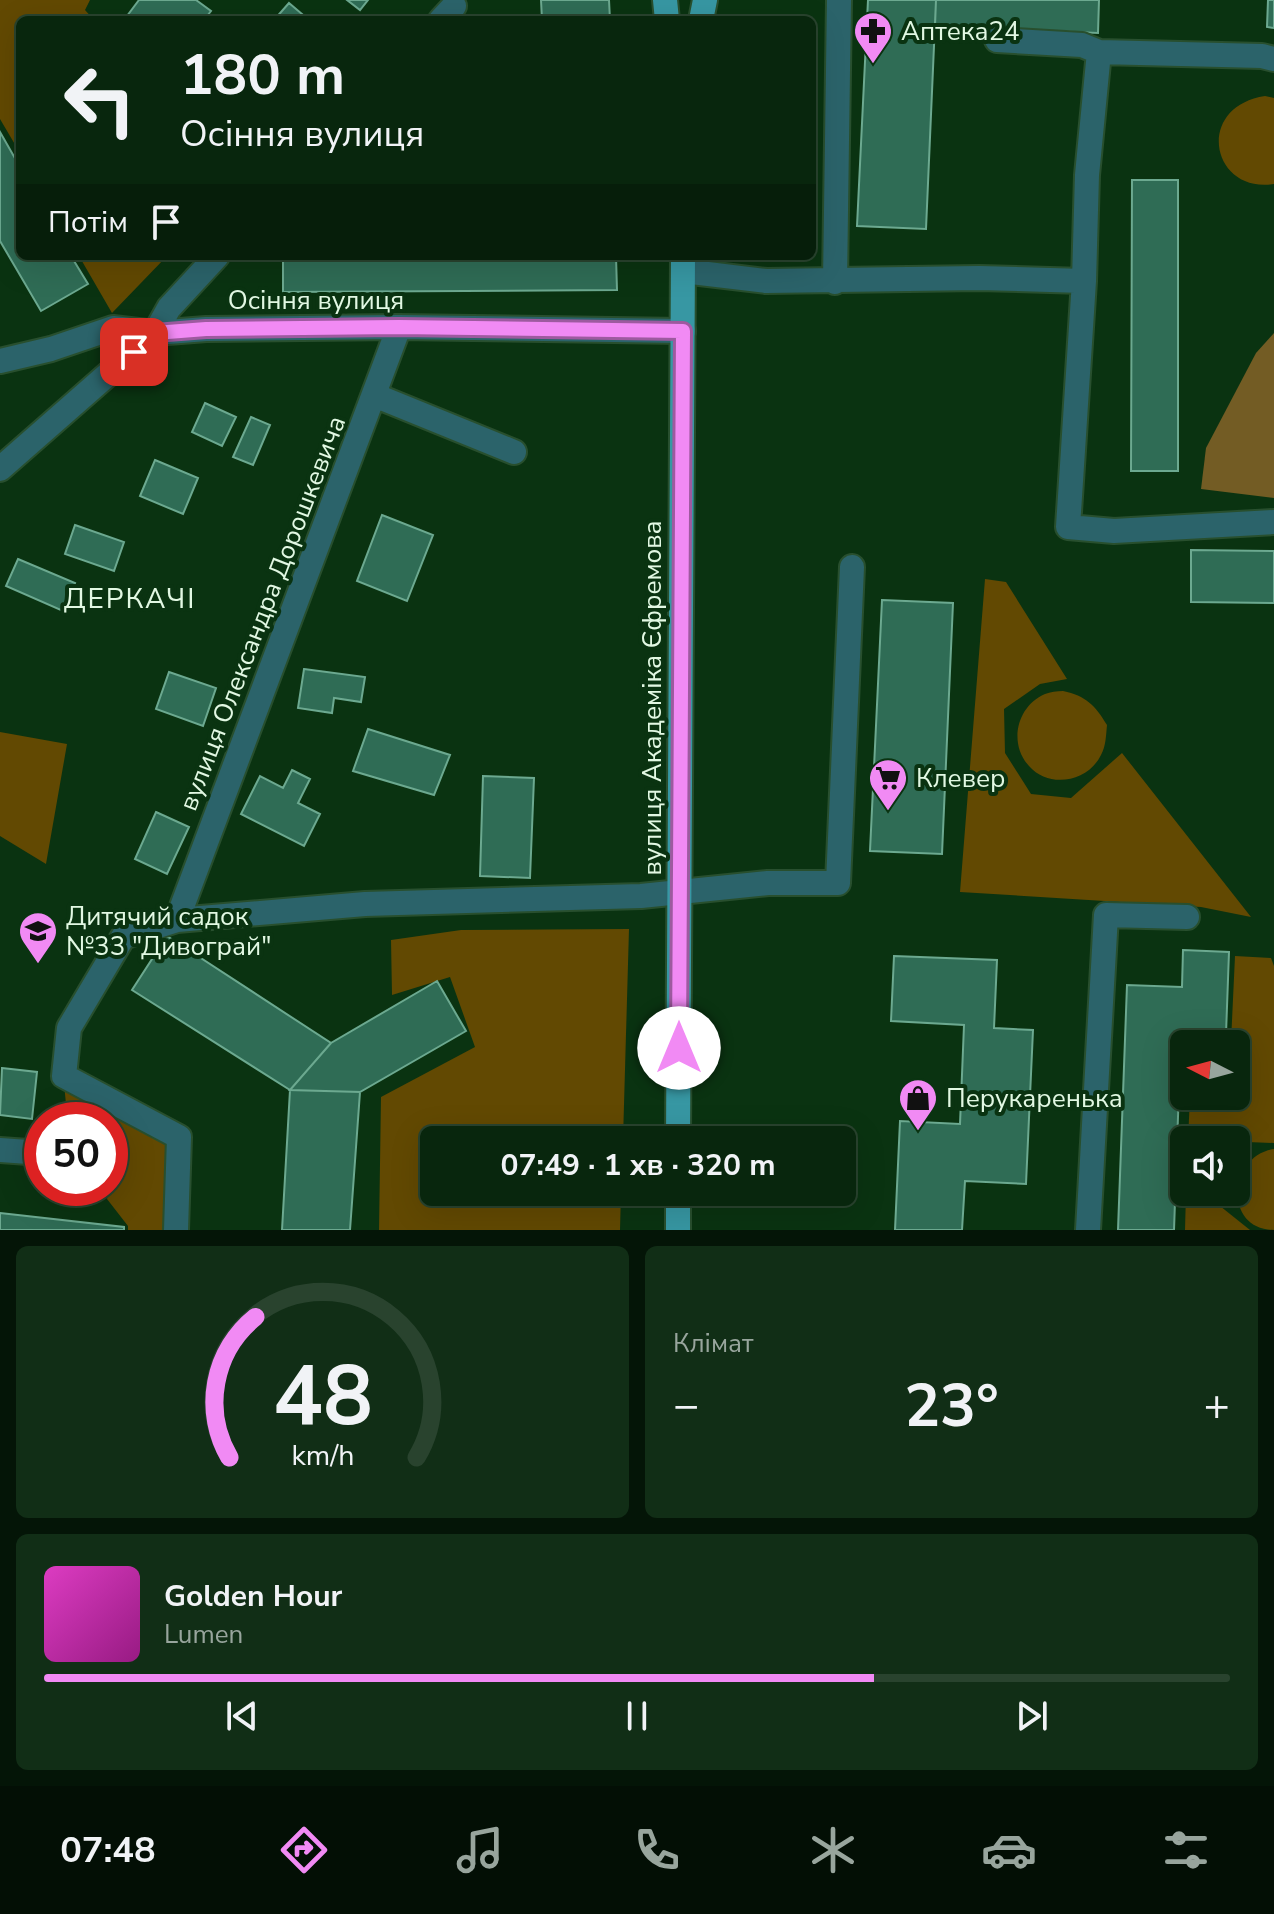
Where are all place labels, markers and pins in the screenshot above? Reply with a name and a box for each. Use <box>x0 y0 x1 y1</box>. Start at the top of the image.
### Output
pharmacy icon: Аптека24 <box>852 10 894 65</box>
place label: Аптека24 <box>901 14 1020 49</box>
pin <box>100 318 168 386</box>
supermarket icon: Клевер <box>867 757 909 812</box>
place label: Клевер <box>916 761 1005 796</box>
place label: Дитячий садок №33 "Дивограй" <box>66 899 271 964</box>
school or university icon: Дитячий садок №33 "Дивограй" <box>17 910 59 965</box>
shop icon: Перукаренька <box>897 1077 939 1132</box>
place label: Перукаренька <box>946 1081 1123 1116</box>

